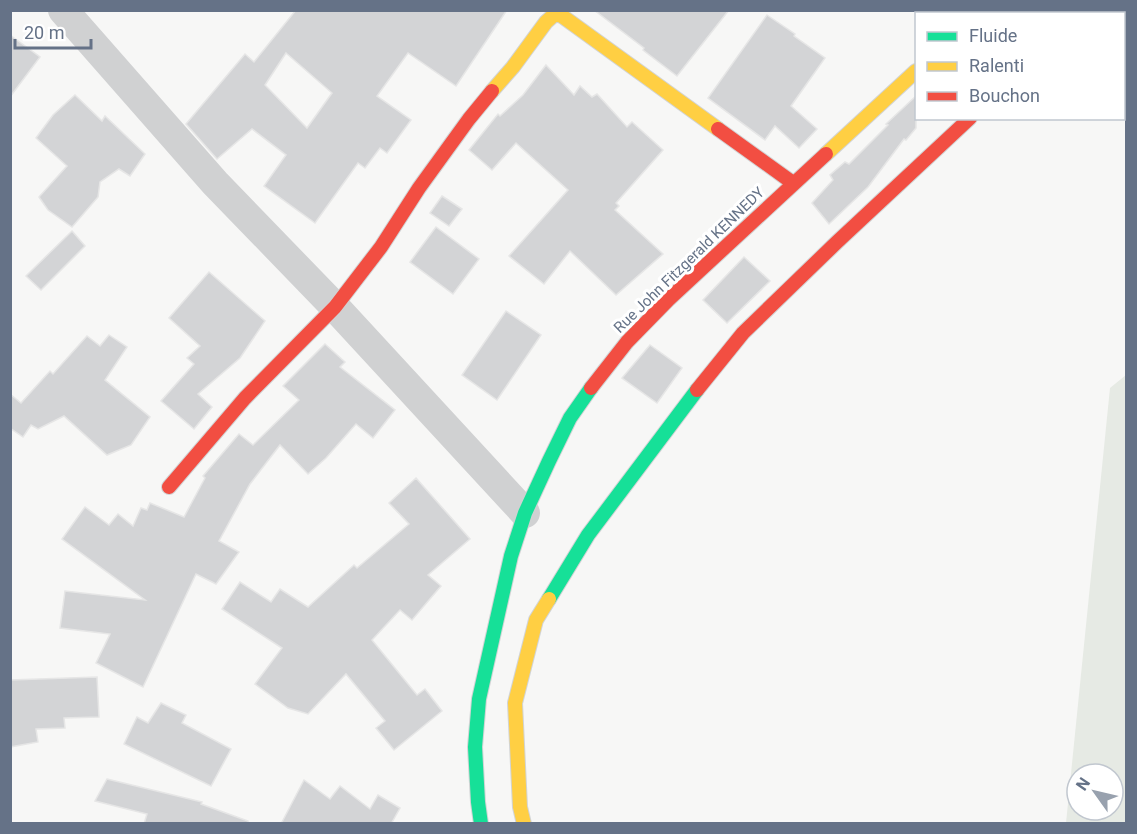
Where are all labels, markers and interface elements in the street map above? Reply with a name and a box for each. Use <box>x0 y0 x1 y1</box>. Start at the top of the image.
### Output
scale bar <box>15 12 92 50</box>
legend <box>915 12 1125 120</box>
text: 20 m <box>24 22 64 43</box>
text: Fluide <box>969 25 1017 46</box>
text: Ralenti <box>969 55 1024 76</box>
text: Bouchon <box>969 85 1040 106</box>
street label: Rue John Fitzgerald KENNEDY <box>610 183 768 337</box>
north arrow <box>1065 762 1125 822</box>
text: N <box>1072 774 1094 794</box>

